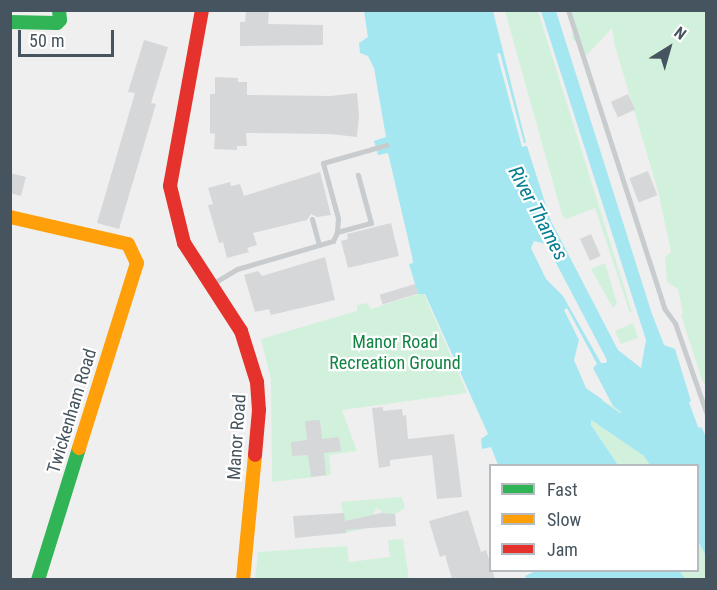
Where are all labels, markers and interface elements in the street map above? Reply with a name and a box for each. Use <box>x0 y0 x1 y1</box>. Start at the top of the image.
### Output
scale bar <box>21 18 117 56</box>
north arrow <box>639 18 699 78</box>
text: N <box>670 23 690 44</box>
text: 50 m <box>29 30 64 51</box>
water label: River Thames <box>503 162 573 264</box>
park label: Manor Road Recreation Ground <box>329 332 461 374</box>
street label: Twickenham Road <box>43 346 101 476</box>
street label: Manor Road <box>223 393 251 481</box>
legend <box>489 464 699 572</box>
text: Fast <box>547 479 578 500</box>
text: Slow <box>547 509 581 530</box>
text: Jam <box>547 539 578 560</box>

